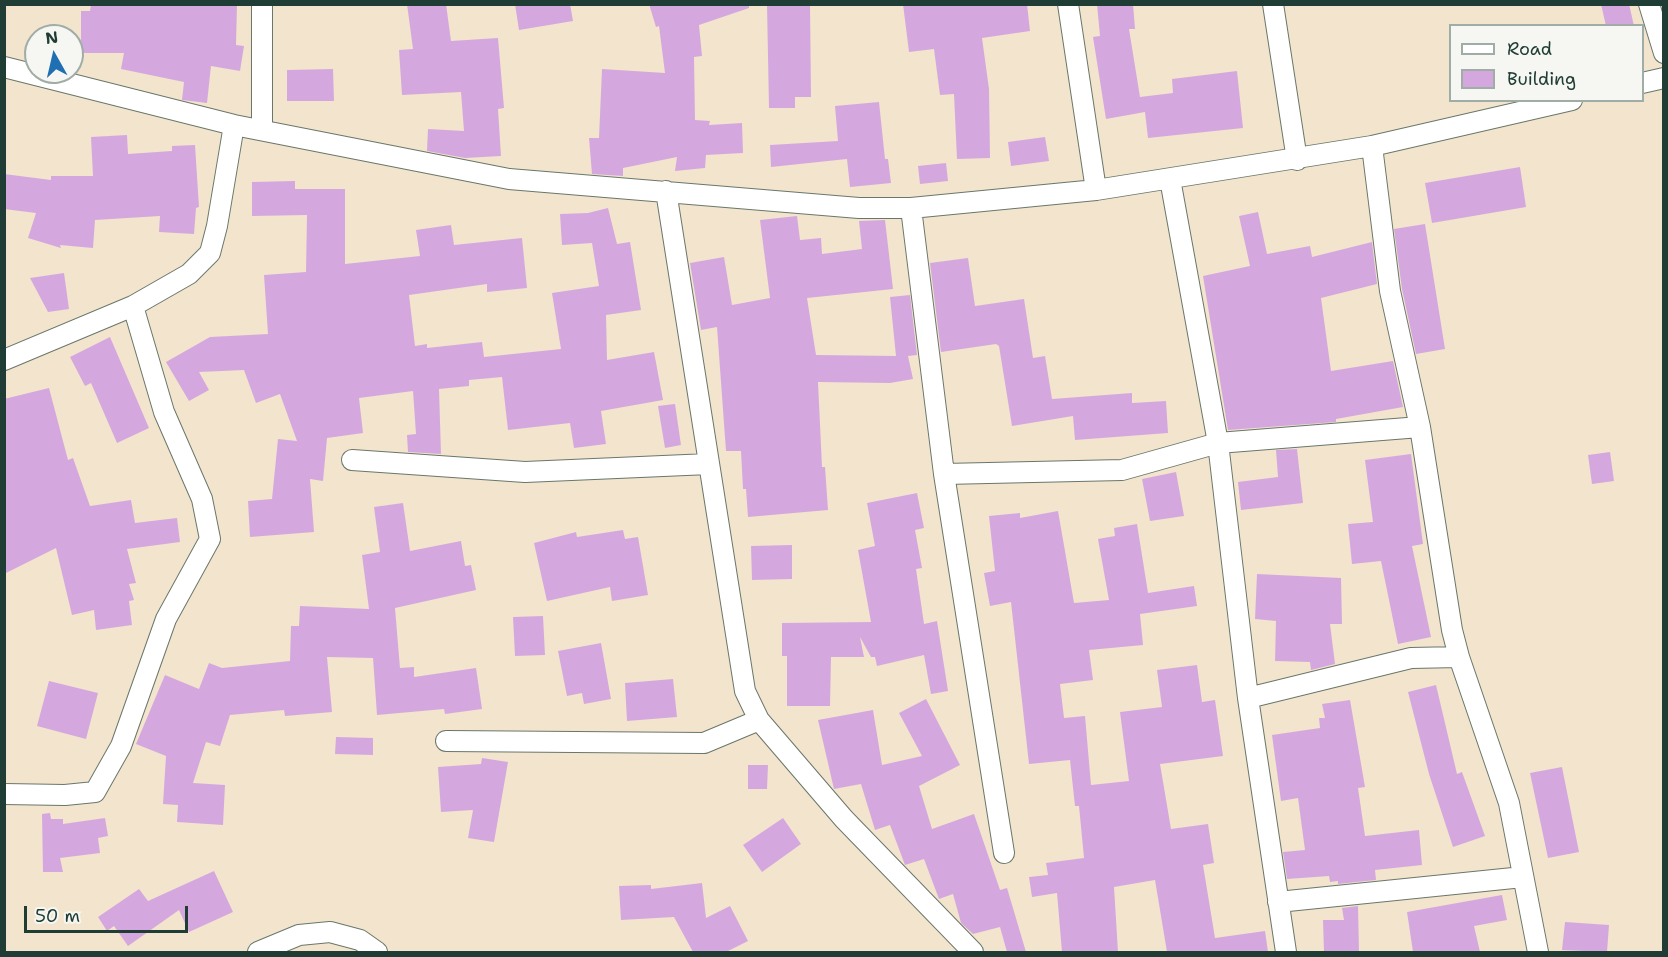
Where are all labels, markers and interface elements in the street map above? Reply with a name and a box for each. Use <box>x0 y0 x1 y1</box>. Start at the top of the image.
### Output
north arrow <box>24 24 84 84</box>
legend <box>1449 24 1644 102</box>
text: N <box>44 26 59 49</box>
text: Road <box>1507 37 1552 61</box>
text: Building <box>1507 67 1576 91</box>
scale bar <box>27 894 190 932</box>
text: 50 m <box>35 904 80 928</box>

